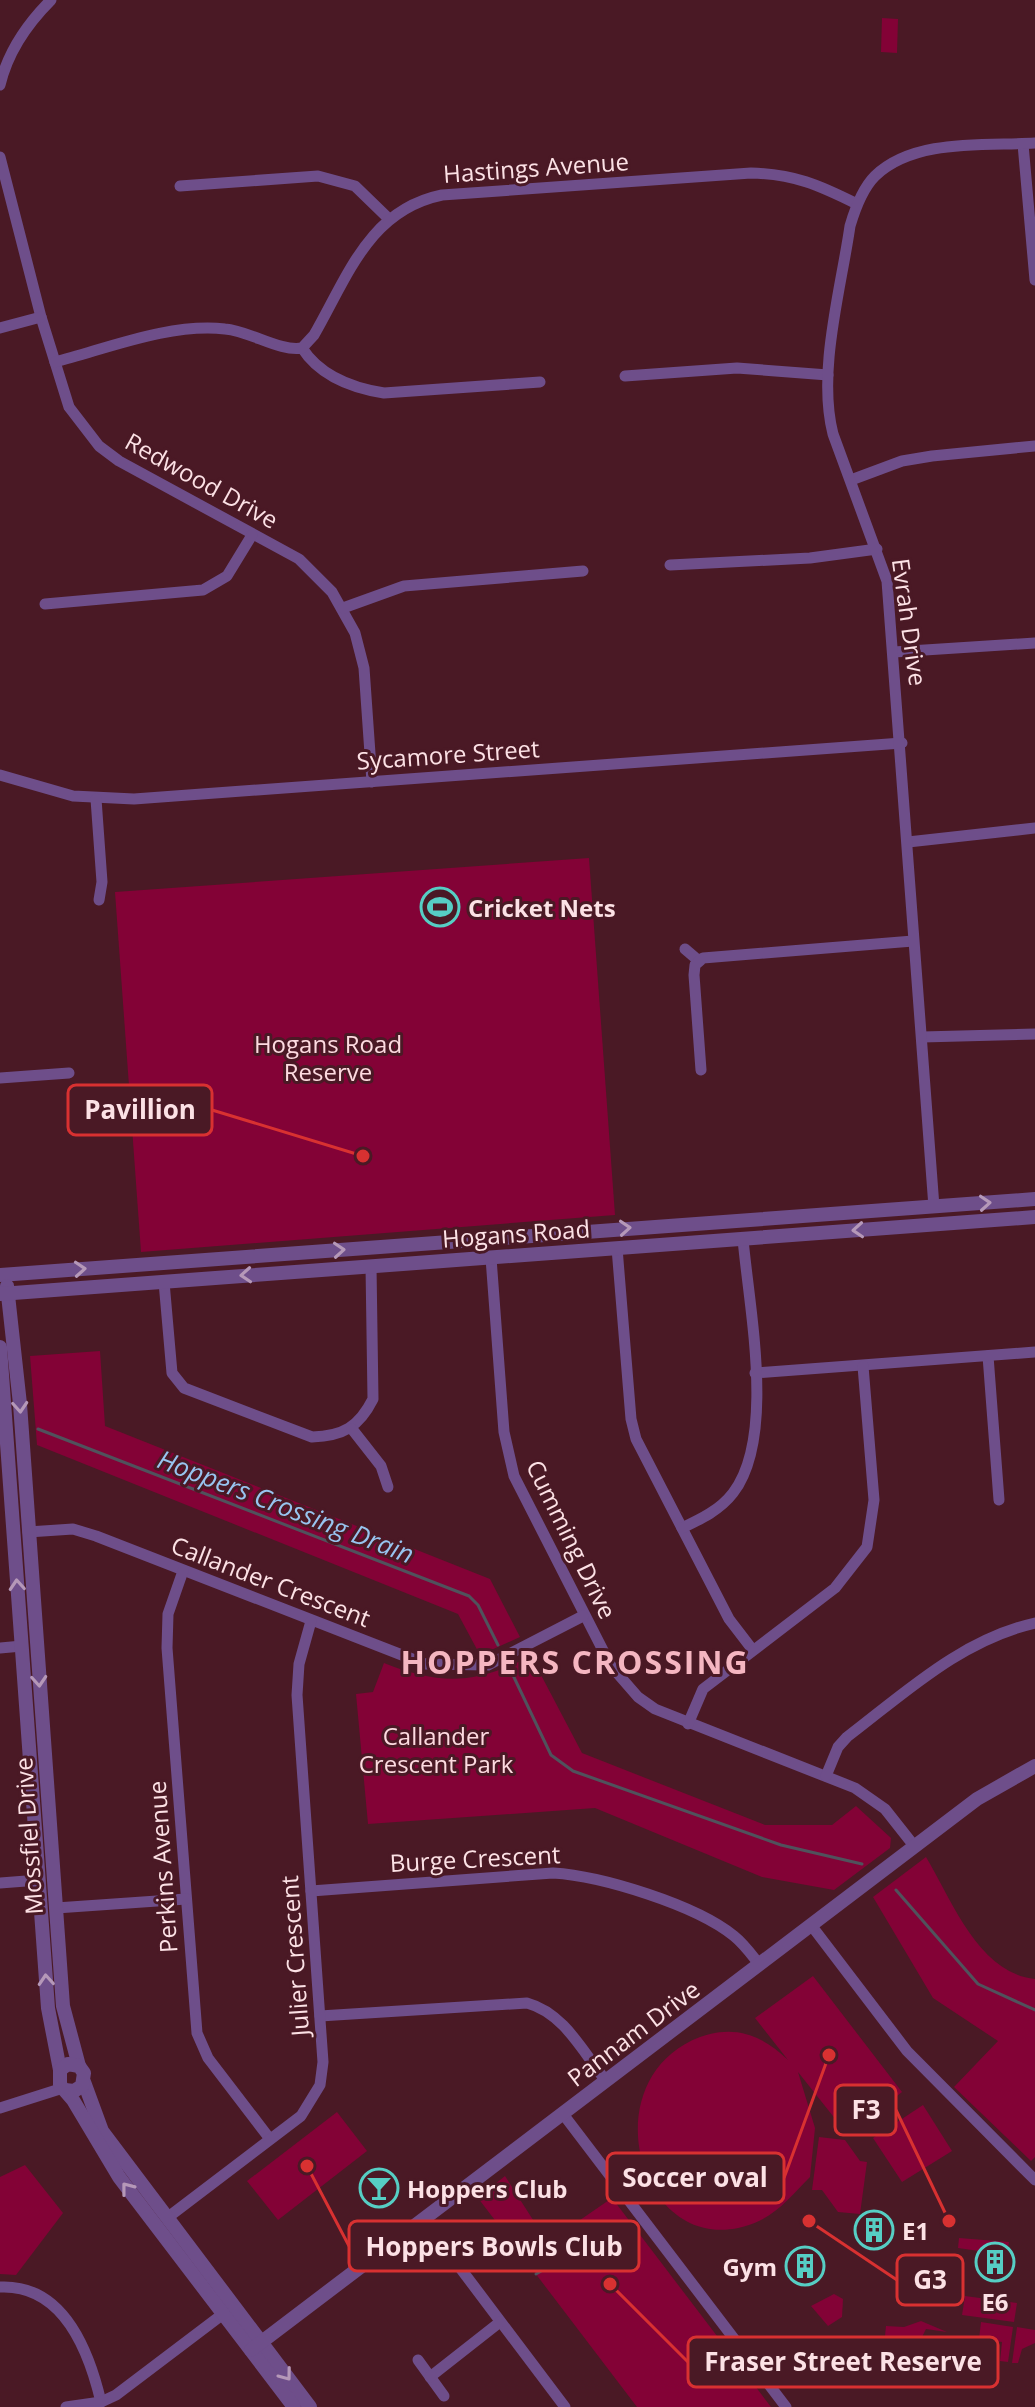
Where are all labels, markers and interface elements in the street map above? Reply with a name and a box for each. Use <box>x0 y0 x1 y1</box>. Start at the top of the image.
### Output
street label: Hastings Avenue <box>442 144 630 190</box>
street label: Redwood Drive <box>120 424 284 536</box>
street label: Evrah Drive <box>885 556 935 688</box>
street label: Sycamore Street <box>355 731 541 777</box>
sports icon: Cricket Nets <box>419 886 461 928</box>
place label: Cricket Nets <box>468 891 616 924</box>
park label: Hogans Road Reserve <box>254 1027 402 1088</box>
callout: Pavillion <box>68 1085 212 1135</box>
text: Pavillion <box>84 1091 196 1127</box>
one-way arrow <box>979 1195 992 1212</box>
street label: Hogans Road <box>441 1211 591 1255</box>
one-way arrow <box>619 1219 632 1236</box>
one-way arrow <box>851 1221 864 1238</box>
one-way arrow <box>333 1242 346 1259</box>
one-way arrow <box>74 1261 87 1278</box>
one-way arrow <box>239 1266 252 1283</box>
one-way arrow <box>11 1401 28 1414</box>
water label: Hoppers Crossing Drain <box>153 1440 419 1572</box>
street label: Cumming Drive <box>519 1454 625 1624</box>
street label: Callander Crescent <box>167 1528 375 1634</box>
one-way arrow <box>9 1578 26 1591</box>
district label: HOPPERS CROSSING <box>400 1640 750 1683</box>
one-way arrow <box>30 1675 47 1688</box>
park label: Callander Crescent Park <box>359 1719 514 1780</box>
street label: Mossfiel Drive <box>6 1756 50 1916</box>
street label: Perkins Avenue <box>140 1780 184 1954</box>
street label: Burge Crescent <box>389 1837 561 1879</box>
street label: Julier Crescent <box>272 1875 316 2039</box>
street label: Pannam Drive <box>560 1972 706 2094</box>
one-way arrow <box>38 1973 55 1986</box>
callout: F3 <box>835 2085 896 2135</box>
text: F3 <box>851 2091 881 2127</box>
callout: Soccer oval <box>607 2153 784 2203</box>
text: Soccer oval <box>622 2159 768 2195</box>
bar icon: Hoppers Club <box>358 2167 400 2209</box>
place label: Hoppers Club <box>407 2172 567 2205</box>
one-way arrow <box>123 2182 137 2197</box>
building icon: E1 <box>853 2209 895 2251</box>
place label: E1 <box>902 2214 929 2247</box>
callout: Hoppers Bowls Club <box>349 2221 639 2271</box>
text: Hoppers Bowls Club <box>365 2228 623 2264</box>
building icon: E6 <box>974 2241 1016 2283</box>
building icon: Gym <box>784 2245 826 2287</box>
place label: Gym <box>722 2250 777 2283</box>
callout: G3 <box>897 2255 963 2305</box>
text: G3 <box>913 2261 947 2297</box>
place label: E6 <box>981 2285 1009 2318</box>
callout: Fraser Street Reserve <box>688 2337 998 2387</box>
text: Fraser Street Reserve <box>704 2343 982 2379</box>
one-way arrow <box>276 2366 291 2381</box>

